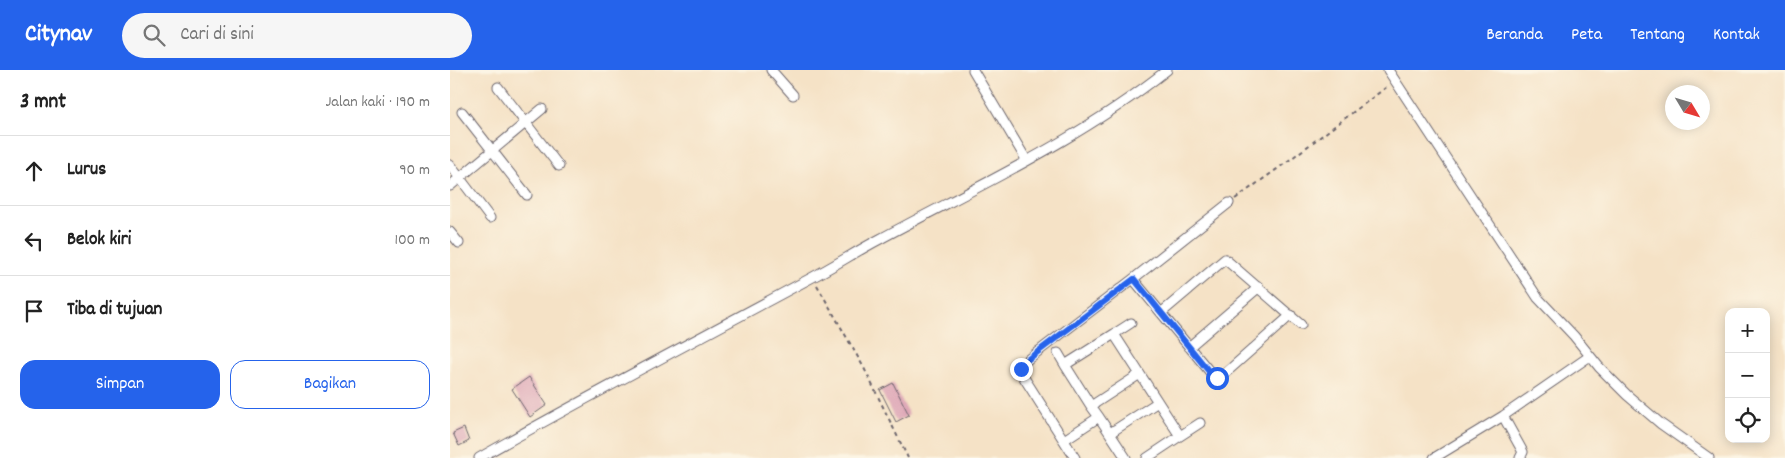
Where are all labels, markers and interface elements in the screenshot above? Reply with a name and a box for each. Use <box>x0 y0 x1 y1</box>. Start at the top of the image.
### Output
search box <box>122 13 472 58</box>
text: Citynav <box>25 18 92 52</box>
icon: search <box>140 21 168 49</box>
text: Cari di sini <box>180 22 254 49</box>
text: Beranda <box>1486 23 1543 48</box>
text: Peta <box>1571 23 1602 48</box>
text: Tentang <box>1630 23 1685 48</box>
text: Kontak <box>1713 23 1760 48</box>
north arrow <box>1665 85 1710 130</box>
text: 3 mnt <box>20 88 66 118</box>
text: Jalan kaki · 190 m <box>326 91 430 114</box>
icon: ahead <box>20 157 48 185</box>
text: Lurus <box>67 157 106 184</box>
text: 90 m <box>399 159 430 182</box>
icon: left <box>20 227 48 255</box>
text: Belok kiri <box>67 227 131 254</box>
text: 100 m <box>394 229 430 252</box>
icon: arrive <box>20 297 48 325</box>
text: Tiba di tujuan <box>67 297 162 324</box>
map controls <box>1725 308 1770 443</box>
button: + <box>1725 308 1770 353</box>
button: − <box>1725 353 1770 398</box>
route end <box>1010 358 1033 381</box>
button: Simpan <box>20 360 220 409</box>
button: Bagikan <box>230 360 430 409</box>
route start <box>1206 367 1229 390</box>
button: locate <box>1725 398 1770 443</box>

